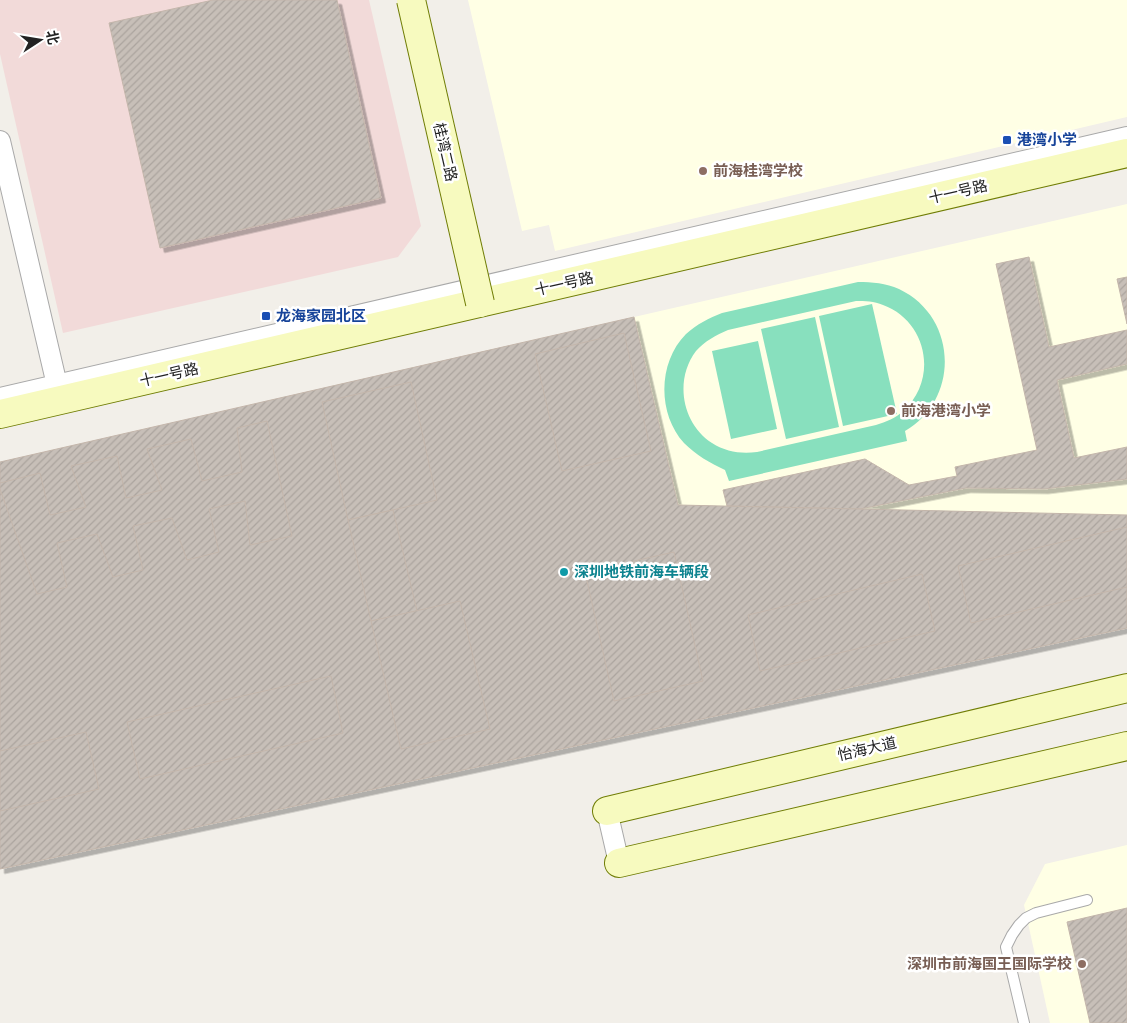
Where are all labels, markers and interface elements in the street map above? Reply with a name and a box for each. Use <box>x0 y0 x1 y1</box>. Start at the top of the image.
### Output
north arrow <box>15 15 65 65</box>
text: 北 <box>42 29 63 46</box>
street label: 桂湾二路 <box>429 121 461 183</box>
place label: 港湾小学 <box>1017 130 1077 149</box>
marker: 港湾小学 <box>1001 134 1013 146</box>
place label: 前海桂湾学校 <box>713 161 803 180</box>
marker: 前海桂湾学校 <box>697 165 709 177</box>
street label: 十一号路 <box>927 176 989 208</box>
street label: 十一号路 <box>533 268 595 300</box>
place label: 龙海家园北区 <box>276 306 366 325</box>
marker: 龙海家园北区 <box>260 310 272 322</box>
street label: 十一号路 <box>138 359 200 391</box>
place label: 前海港湾小学 <box>901 401 991 420</box>
marker: 前海港湾小学 <box>885 405 897 417</box>
place label: 深圳地铁前海车辆段 <box>574 562 709 581</box>
marker: 深圳地铁前海车辆段 <box>558 566 570 578</box>
street label: 怡海大道 <box>836 733 898 765</box>
place label: 深圳市前海国王国际学校 <box>907 954 1072 973</box>
marker: 深圳市前海国王国际学校 <box>1076 958 1088 970</box>

